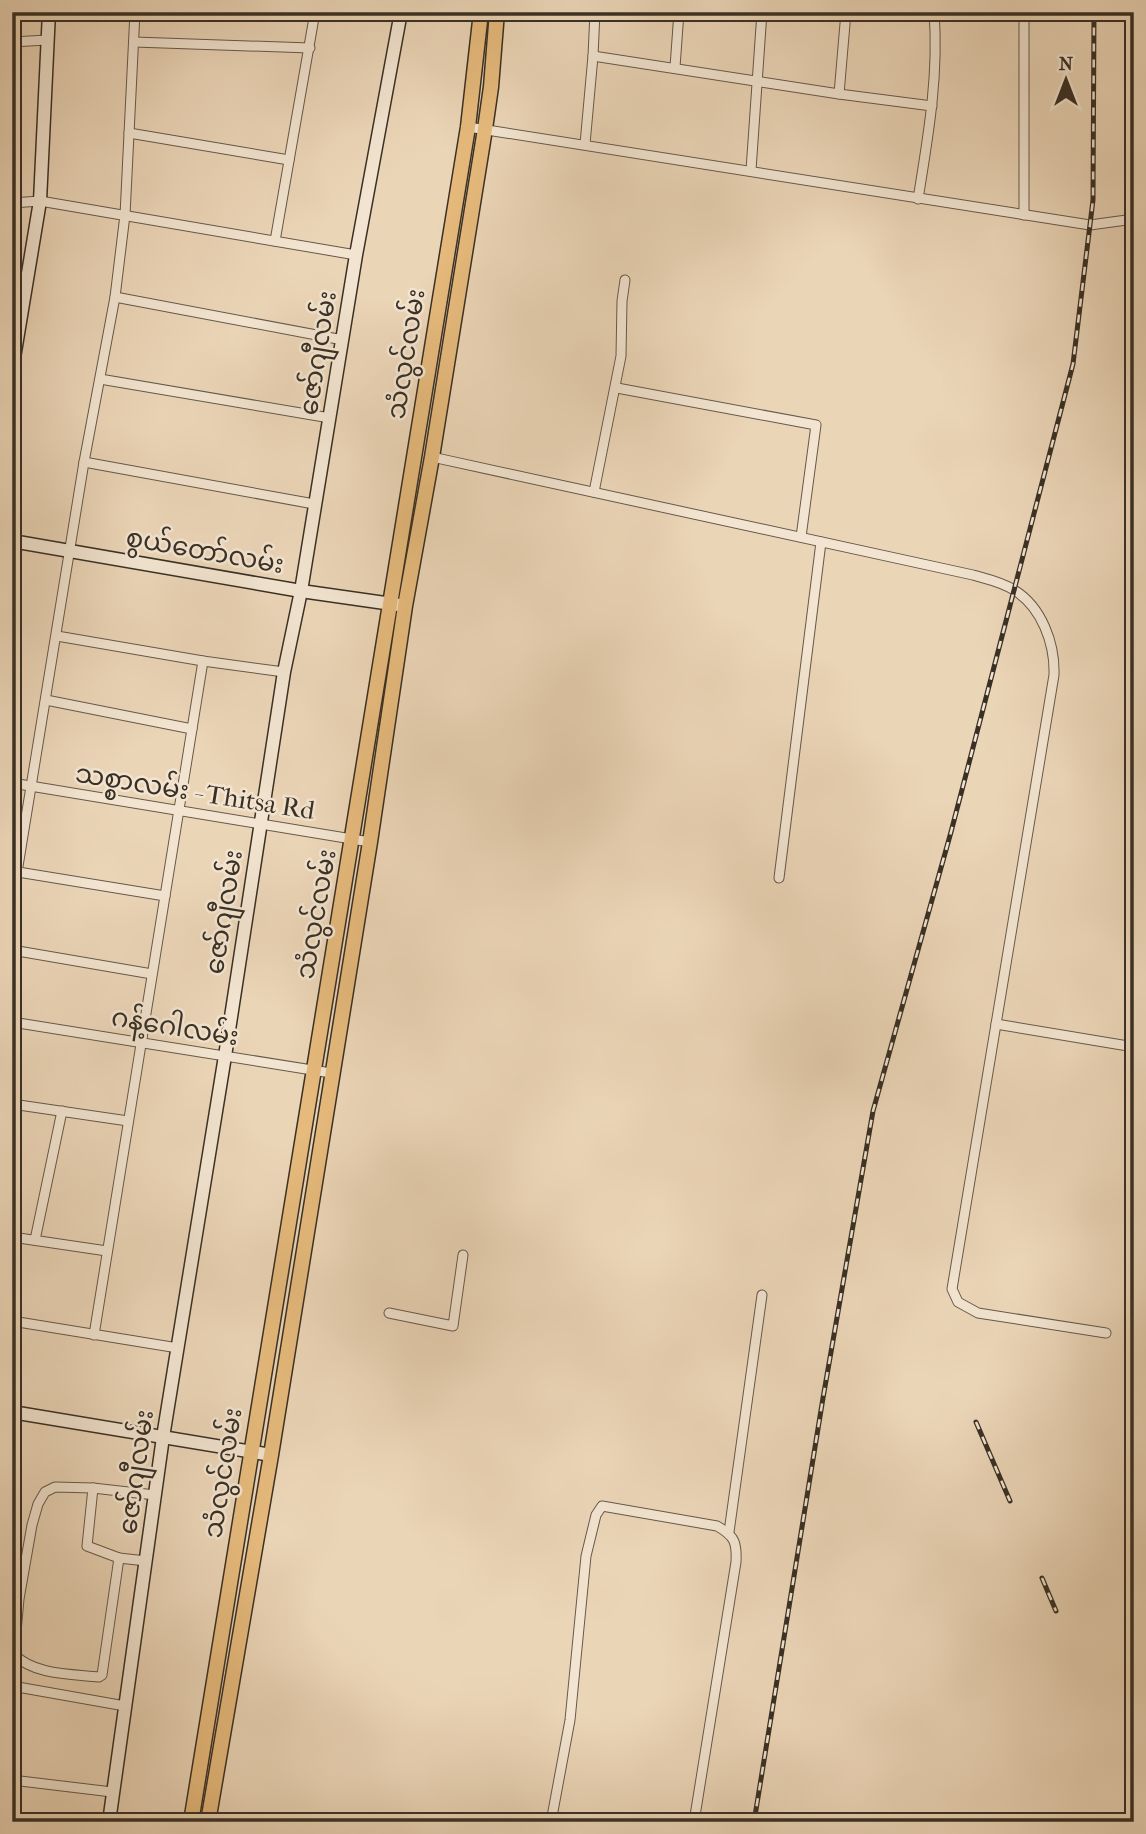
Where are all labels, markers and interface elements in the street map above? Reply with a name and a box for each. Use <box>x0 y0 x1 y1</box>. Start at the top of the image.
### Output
north arrow <box>1030 46 1100 116</box>
text: N <box>1059 53 1074 75</box>
street label: သံလွင်လမ်း <box>378 286 436 422</box>
street label: ဇော်ဂျီလမ်း <box>291 288 348 418</box>
street label: စွယ်တော်လမ်း <box>123 520 287 584</box>
street label: သစ္စာလမ်း - Thitsa Rd <box>72 756 318 832</box>
street label: သံလွင်လမ်း <box>287 846 347 982</box>
street label: ဇော်ဂျီလမ်း <box>197 847 254 977</box>
street label: ဂန့်ဂေါလမ်း <box>108 1000 241 1057</box>
street label: သံလွင်လမ်း <box>195 1405 253 1541</box>
street label: ဇော်ဂျီလမ်း <box>110 1407 165 1537</box>

